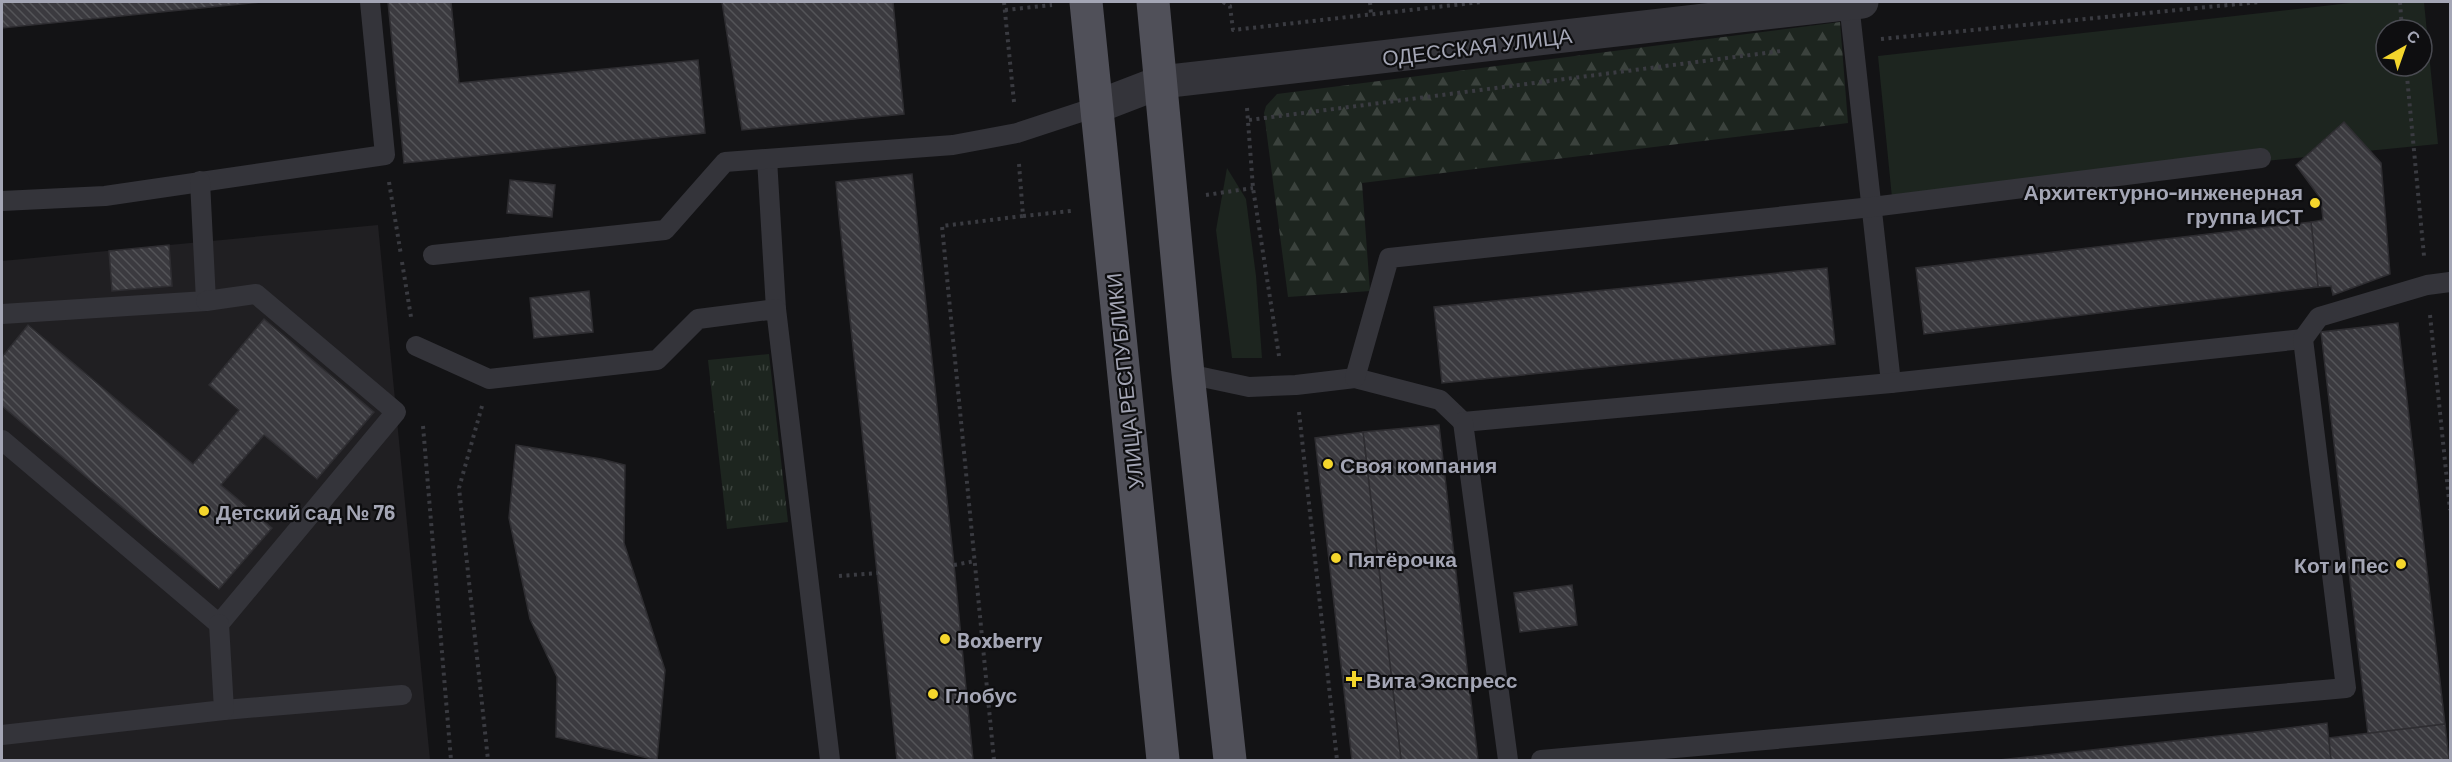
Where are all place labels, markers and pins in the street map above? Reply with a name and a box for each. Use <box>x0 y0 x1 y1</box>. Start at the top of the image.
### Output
place label: Архитектурно-инженерная группа ИСТ <box>2023 179 2303 228</box>
marker: Архитектурно-инженерная группа ИСТ <box>2308 196 2322 210</box>
place label: Своя компания <box>1340 452 1497 477</box>
marker: Своя компания <box>1321 457 1335 471</box>
place label: Детский сад № 76 <box>216 499 395 524</box>
marker: Детский сад № 76 <box>197 504 211 518</box>
place label: Пятёрочка <box>1348 546 1457 571</box>
marker: Пятёрочка <box>1329 551 1343 565</box>
place label: Кот и Пес <box>2294 552 2389 577</box>
marker: Кот и Пес <box>2394 557 2408 571</box>
place label: Boxberry <box>957 627 1043 652</box>
marker: Boxberry <box>938 632 952 646</box>
place label: Вита Экспресс <box>1366 667 1518 692</box>
marker: Вита Экспресс <box>1347 672 1361 686</box>
place label: Глобус <box>945 682 1018 707</box>
marker: Глобус <box>926 687 940 701</box>

